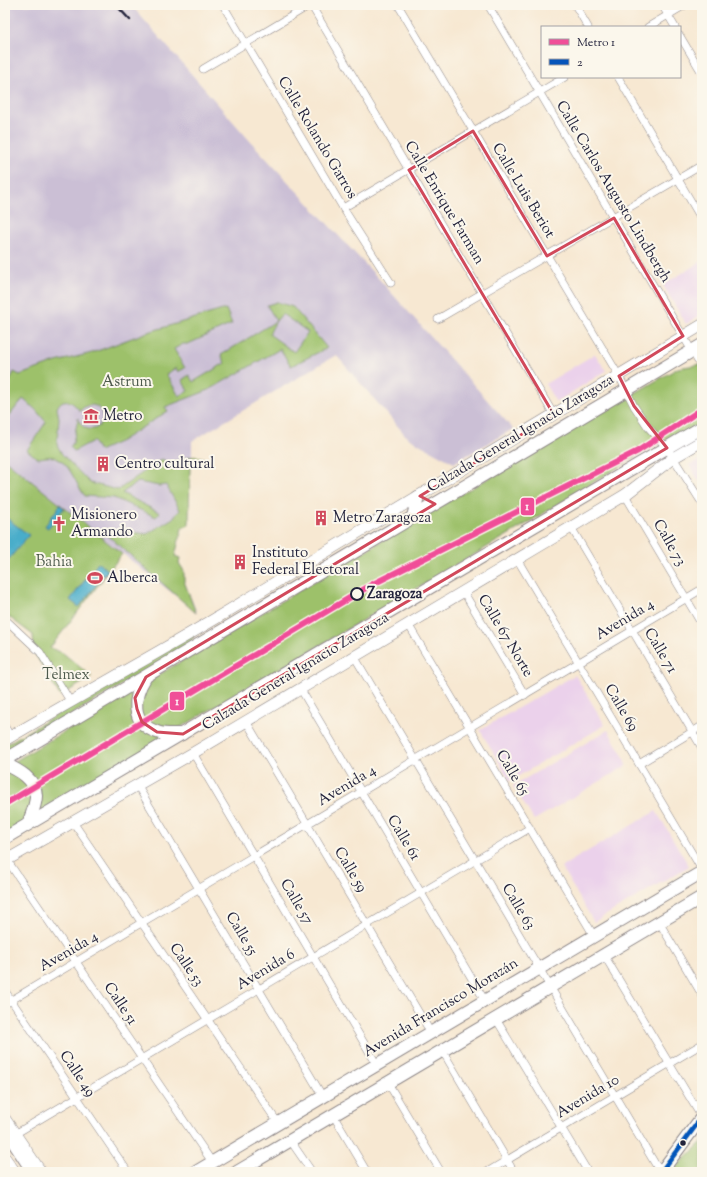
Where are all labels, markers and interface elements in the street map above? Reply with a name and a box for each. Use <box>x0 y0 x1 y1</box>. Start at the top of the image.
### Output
legend <box>541 26 681 78</box>
text: Metro 1 <box>577 34 615 52</box>
text: 2 <box>577 54 583 72</box>
street label: Calle Rolando Garros <box>272 73 362 203</box>
street label: Calle Carlos Augusto Lindbergh <box>550 97 676 287</box>
street label: Calle Enrique Farman <box>399 137 489 269</box>
street label: Calle Luis Beriot <box>486 139 560 243</box>
street label: Calzada General Ignacio Zaragoza <box>424 370 618 498</box>
park label: Astrum <box>102 372 153 393</box>
place label: Metro <box>103 406 142 427</box>
museum icon: Metro <box>82 407 100 425</box>
place label: Centro cultural <box>115 454 214 475</box>
building icon: Centro cultural <box>94 455 112 473</box>
line badge: 1 <box>520 497 535 516</box>
text: 1 <box>524 499 529 515</box>
place label: Misionero Armando <box>71 505 137 543</box>
place label: Metro Zaragoza <box>333 508 431 529</box>
building icon: Metro Zaragoza <box>312 509 330 527</box>
church icon: Misionero Armando <box>50 515 68 533</box>
street label: Calle 73 <box>647 516 691 570</box>
place label: Instituto Federal Electoral <box>252 543 359 581</box>
park label: Bahia <box>36 552 72 573</box>
building icon: Instituto Federal Electoral <box>231 553 249 571</box>
place label: Alberca <box>107 568 158 589</box>
sports icon: Alberca <box>86 569 104 587</box>
place label: Zaragoza <box>367 584 423 605</box>
marker: Zaragoza <box>350 587 364 601</box>
street label: Calle 67 Norte <box>472 591 538 681</box>
street label: Avenida 4 <box>592 594 659 646</box>
street label: Calzada General Ignacio Zaragoza <box>199 608 393 736</box>
street label: Calle 71 <box>638 624 682 678</box>
park label: Telmex <box>42 665 90 686</box>
street label: Calle 69 <box>599 680 643 736</box>
line badge: 1 <box>169 691 185 711</box>
text: 1 <box>174 694 179 710</box>
street label: Calle 65 <box>490 746 534 800</box>
street label: Avenida 4 <box>314 760 381 812</box>
street label: Calle 61 <box>381 811 425 865</box>
street label: Calle 59 <box>328 843 372 897</box>
street label: Calle 57 <box>274 875 318 929</box>
street label: Calle 63 <box>496 880 540 934</box>
street label: Calle 55 <box>220 908 262 960</box>
street label: Avenida 4 <box>36 926 103 977</box>
street label: Calle 53 <box>164 939 208 991</box>
street label: Avenida 6 <box>233 944 299 996</box>
street label: Avenida Francisco Morazán <box>359 953 523 1063</box>
street label: Calle 51 <box>98 978 142 1030</box>
street label: Calle 49 <box>54 1047 100 1101</box>
street label: Avenida 10 <box>552 1070 624 1124</box>
unlabelled marker <box>678 1138 688 1148</box>

